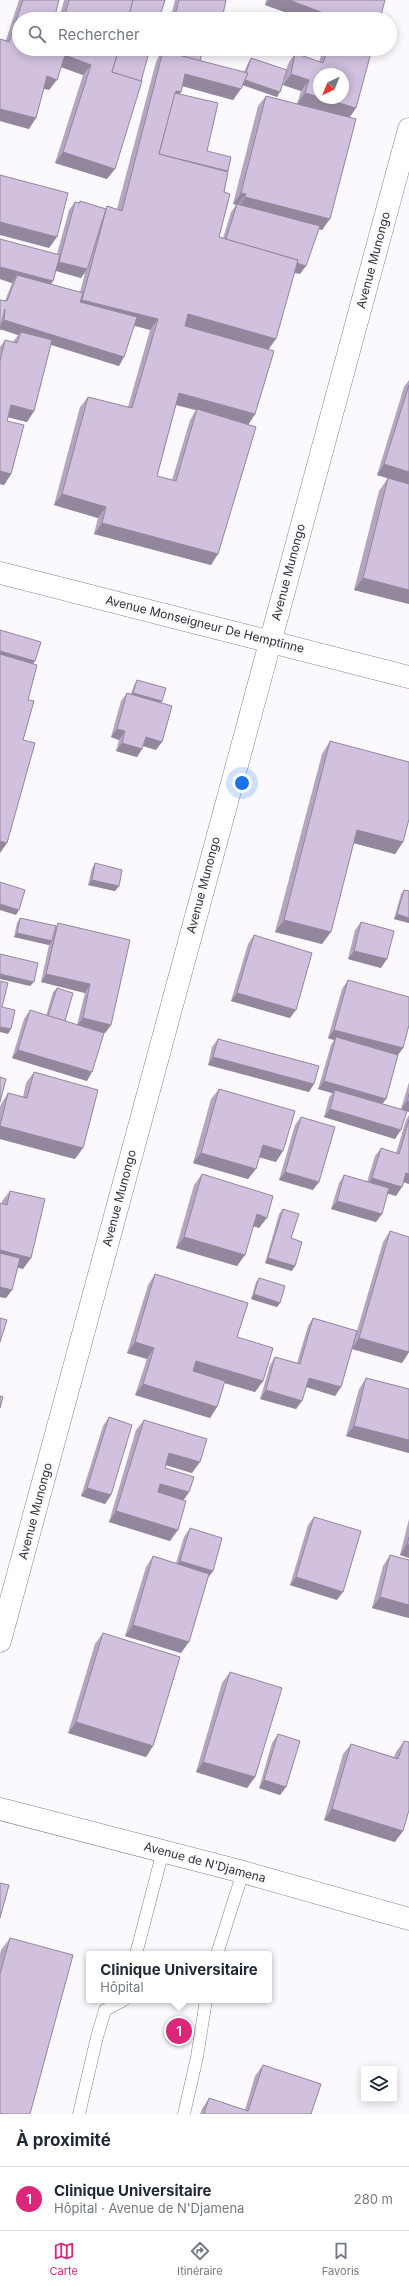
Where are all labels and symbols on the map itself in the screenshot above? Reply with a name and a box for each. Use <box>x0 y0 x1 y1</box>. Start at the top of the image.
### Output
north arrow <box>313 68 349 104</box>
street label: Avenue Munongo <box>353 210 393 310</box>
street label: Avenue Munongo <box>268 522 308 622</box>
street label: Avenue Monseigneur De Hemptinne <box>104 592 306 656</box>
your location <box>232 773 252 793</box>
street label: Avenue Munongo <box>183 835 223 935</box>
street label: Avenue Munongo <box>99 1148 139 1248</box>
street label: Avenue Munongo <box>15 1461 55 1561</box>
street label: Avenue de N'Djamena <box>142 1839 268 1885</box>
pin: 1 <box>166 2016 192 2046</box>

